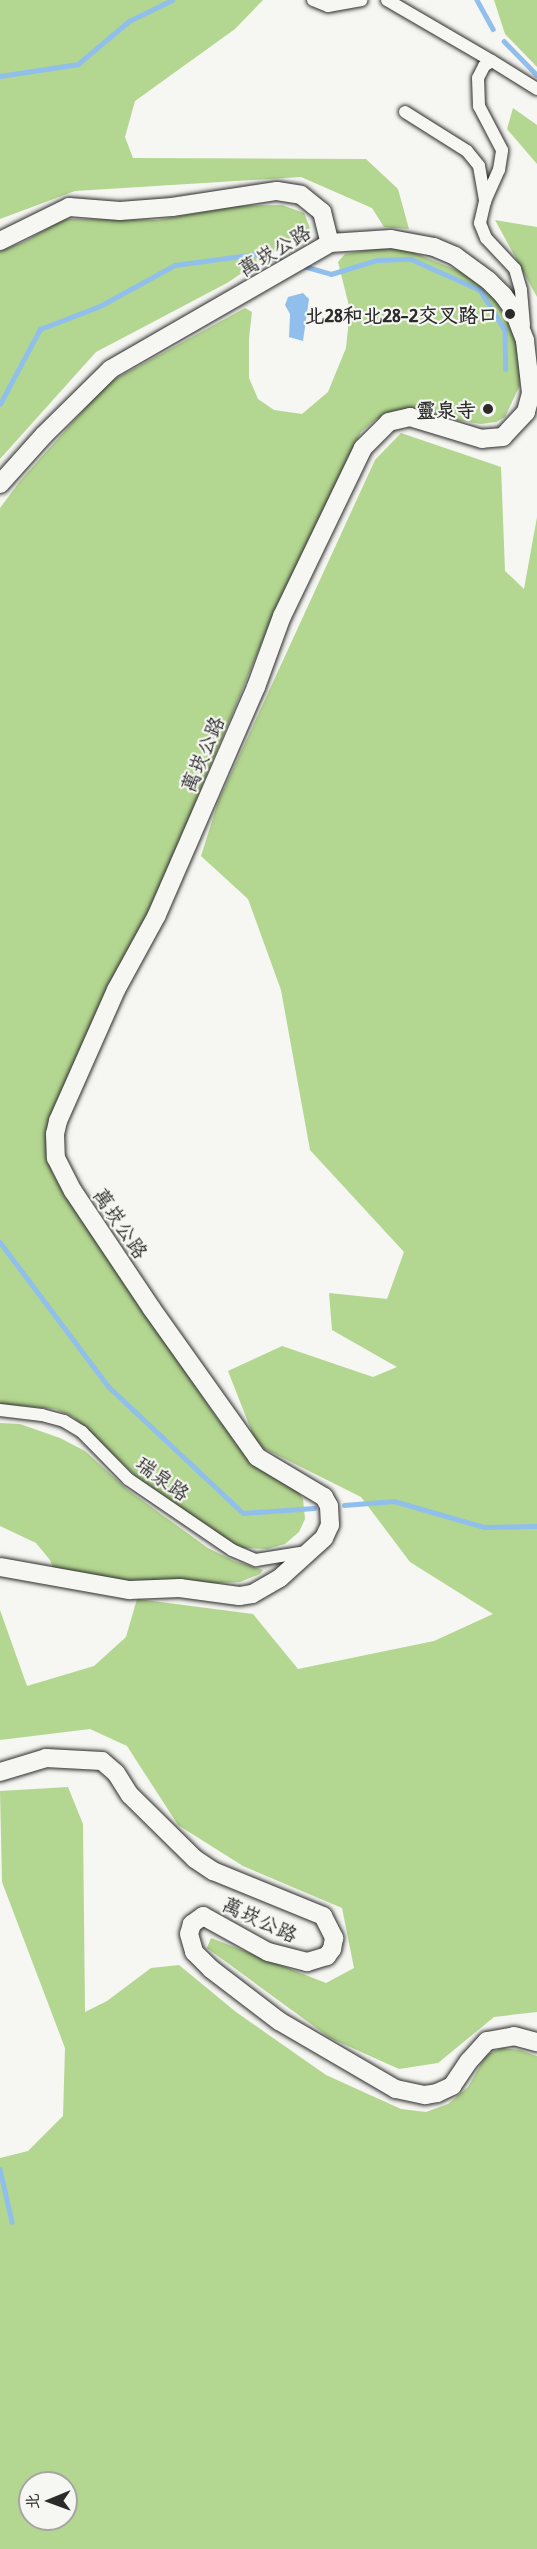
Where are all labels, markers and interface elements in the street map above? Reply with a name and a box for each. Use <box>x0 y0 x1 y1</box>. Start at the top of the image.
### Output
street label: 萬崁公路 <box>234 219 314 281</box>
place label: 北28和北28-2交叉路口 <box>305 302 498 326</box>
marker: 北28和北28-2交叉路口 <box>503 307 517 321</box>
place label: 靈泉寺 <box>416 397 476 421</box>
marker: 靈泉寺 <box>481 402 495 416</box>
street label: 萬崁公路 <box>175 712 229 796</box>
street label: 萬崁公路 <box>89 1183 153 1263</box>
street label: 瑞泉路 <box>132 1451 194 1505</box>
street label: 萬崁公路 <box>219 1891 301 1947</box>
north arrow <box>18 2471 78 2531</box>
text: 北 <box>21 2493 43 2509</box>

